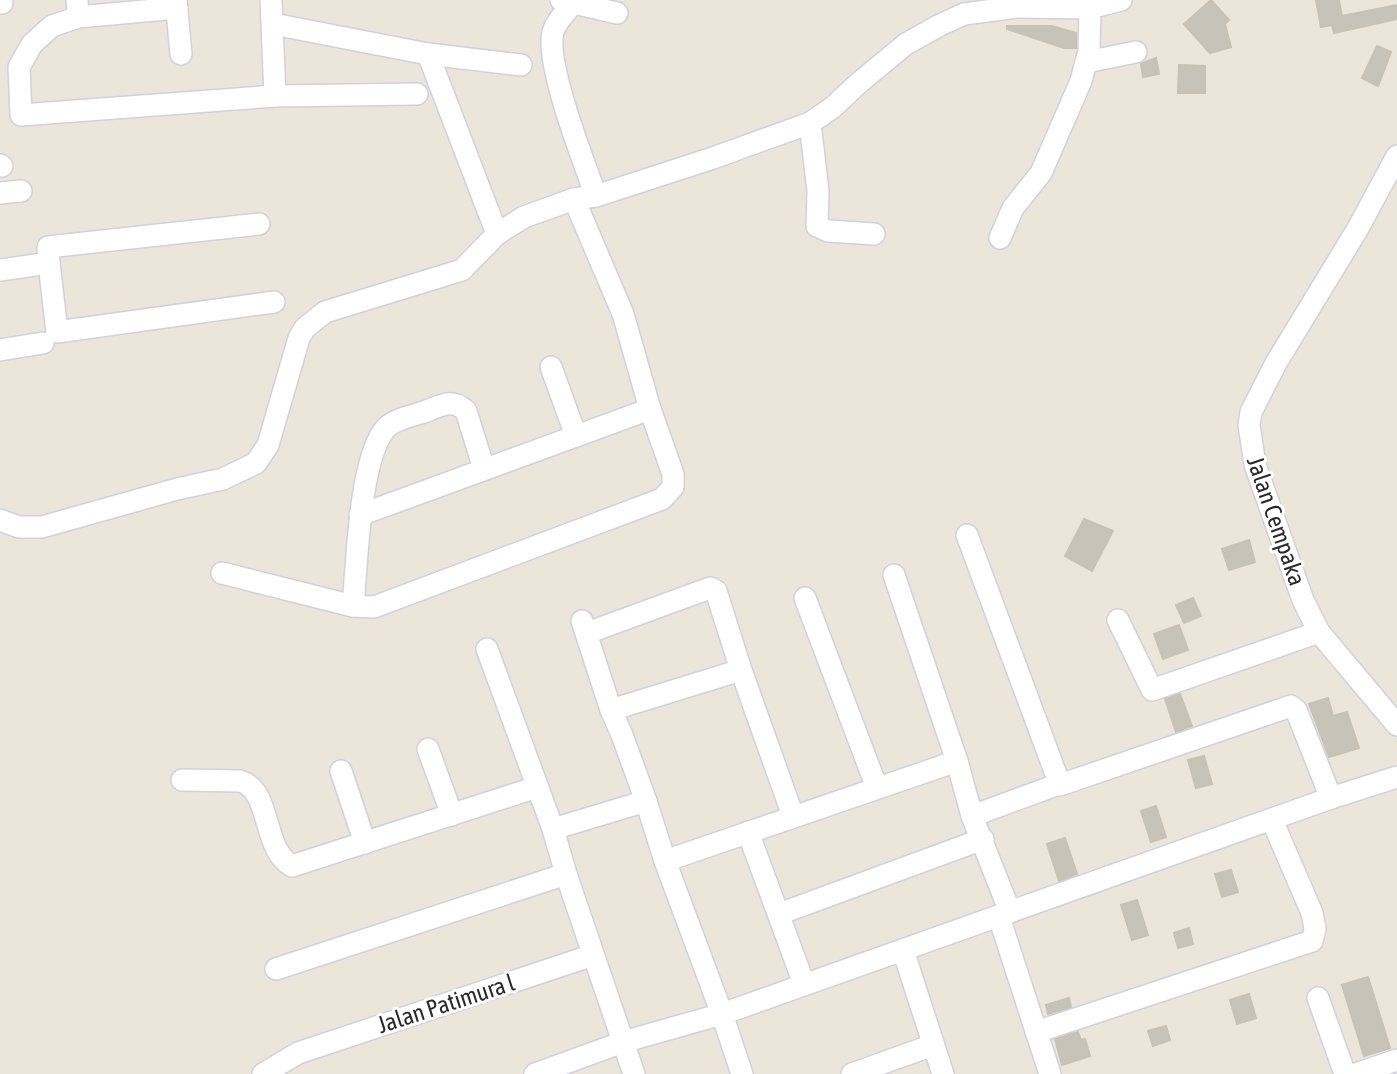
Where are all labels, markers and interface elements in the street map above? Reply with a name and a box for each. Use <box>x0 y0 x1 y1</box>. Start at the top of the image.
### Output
street label: Jalan Cempaka <box>1242 453 1311 589</box>
street label: Jalan Patimura l <box>374 968 518 1038</box>

